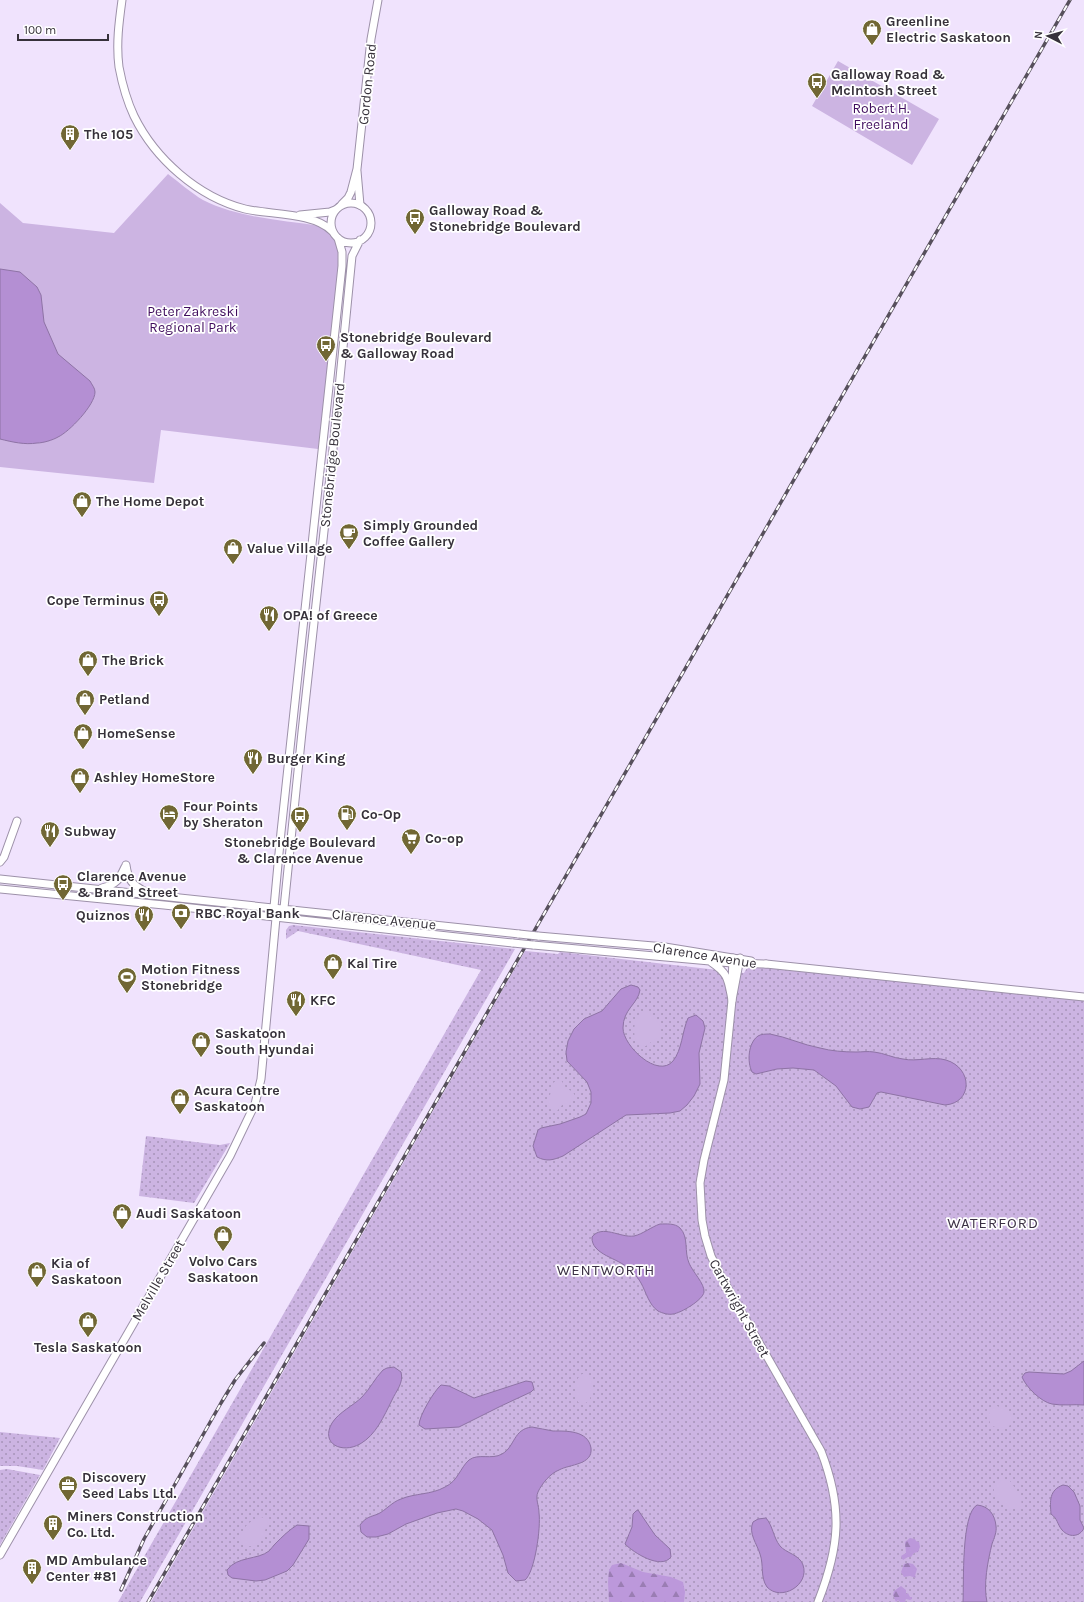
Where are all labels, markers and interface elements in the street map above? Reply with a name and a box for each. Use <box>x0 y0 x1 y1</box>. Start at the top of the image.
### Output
place label: Greenline Electric Saskatoon <box>886 13 1011 46</box>
scale bar <box>18 16 108 42</box>
north arrow <box>1028 16 1068 56</box>
shop icon: Greenline Electric Saskatoon <box>861 18 883 46</box>
text: 100 m <box>24 23 56 37</box>
text: N <box>1032 30 1045 40</box>
street label: Gordon Road <box>355 43 380 126</box>
place label: Galloway Road & McIntosh Street <box>831 66 945 99</box>
bus stop icon: Galloway Road & McIntosh Street <box>806 71 828 99</box>
park label: Robert H. Freeland <box>852 100 910 133</box>
building icon: The 105 <box>59 123 81 151</box>
place label: The 105 <box>84 126 133 143</box>
place label: Galloway Road & Stonebridge Boulevard <box>429 202 581 235</box>
bus stop icon: Galloway Road & Stonebridge Boulevard <box>404 207 426 235</box>
park label: Peter Zakreski Regional Park <box>147 303 239 336</box>
place label: Stonebridge Boulevard & Galloway Road <box>340 329 492 362</box>
bus stop icon: Stonebridge Boulevard & Galloway Road <box>315 334 337 362</box>
street label: Stonebridge Boulevard <box>316 382 349 528</box>
shop icon: The Home Depot <box>71 490 93 518</box>
place label: The Home Depot <box>96 493 205 510</box>
place label: Simply Grounded Coffee Gallery <box>363 517 478 550</box>
cafe icon: Simply Grounded Coffee Gallery <box>338 522 360 550</box>
shop icon: Value Village <box>222 537 244 565</box>
place label: Value Village <box>247 540 332 557</box>
bus stop icon: Cope Terminus <box>148 589 170 617</box>
place label: Cope Terminus <box>47 592 145 609</box>
restaurant icon: OPA! of Greece <box>258 604 280 632</box>
place label: OPA! of Greece <box>283 607 378 624</box>
shop icon: The Brick <box>77 649 99 677</box>
place label: The Brick <box>102 652 165 669</box>
shop icon: Petland <box>74 688 96 716</box>
place label: Petland <box>99 691 150 708</box>
shop icon: HomeSense <box>72 722 94 750</box>
place label: HomeSense <box>97 725 175 742</box>
restaurant icon: Burger King <box>242 747 264 775</box>
place label: Burger King <box>267 750 345 767</box>
shop icon: Ashley HomeStore <box>69 766 91 794</box>
place label: Ashley HomeStore <box>94 769 215 786</box>
place label: Four Points by Sheraton <box>183 798 263 831</box>
hotel icon: Four Points by Sheraton <box>158 803 180 831</box>
fuel station icon: Co-Op <box>336 803 358 831</box>
bus stop icon: Stonebridge Boulevard & Clarence Avenue <box>289 805 311 833</box>
place label: Co-Op <box>361 806 401 823</box>
restaurant icon: Subway <box>39 820 61 848</box>
place label: Subway <box>64 823 116 840</box>
supermarket icon: Co-op <box>400 827 422 855</box>
place label: Co-op <box>425 830 464 847</box>
place label: Stonebridge Boulevard & Clarence Avenue <box>224 834 376 867</box>
place label: Clarence Avenue & Brand Street <box>77 868 186 901</box>
bus stop icon: Clarence Avenue & Brand Street <box>52 873 74 901</box>
bank icon: RBC Royal Bank <box>170 902 192 930</box>
restaurant icon: Quiznos <box>133 904 155 932</box>
place label: RBC Royal Bank <box>195 905 300 922</box>
street label: Clarence Avenue <box>331 906 437 933</box>
place label: Quiznos <box>76 907 130 924</box>
street label: Clarence Avenue <box>652 939 758 972</box>
shop icon: Kal Tire <box>322 952 344 980</box>
place label: Kal Tire <box>347 955 397 972</box>
place label: Motion Fitness Stonebridge <box>141 961 240 994</box>
sports icon: Motion Fitness Stonebridge <box>116 966 138 994</box>
restaurant icon: KFC <box>285 989 307 1017</box>
place label: KFC <box>310 992 336 1009</box>
place label: Saskatoon South Hyundai <box>215 1025 314 1058</box>
shop icon: Saskatoon South Hyundai <box>190 1030 212 1058</box>
place label: Acura Centre Saskatoon <box>194 1082 280 1115</box>
shop icon: Acura Centre Saskatoon <box>169 1087 191 1115</box>
shop icon: Audi Saskatoon <box>111 1202 133 1230</box>
place label: Audi Saskatoon <box>136 1205 241 1222</box>
district label: WATERFORD <box>947 1214 1039 1232</box>
shop icon: Volvo Cars Saskatoon <box>212 1224 234 1252</box>
street label: Melville Street <box>128 1237 189 1324</box>
place label: Volvo Cars Saskatoon <box>187 1253 259 1286</box>
place label: Kia of Saskatoon <box>51 1255 122 1288</box>
street label: Cartwright Street <box>706 1256 774 1360</box>
shop icon: Kia of Saskatoon <box>26 1260 48 1288</box>
district label: WENTWORTH <box>557 1261 655 1279</box>
shop icon: Tesla Saskatoon <box>77 1310 99 1338</box>
place label: Tesla Saskatoon <box>34 1339 142 1356</box>
place label: Discovery Seed Labs Ltd. <box>82 1469 177 1502</box>
office icon: Discovery Seed Labs Ltd. <box>57 1474 79 1502</box>
place label: Miners Construction Co. Ltd. <box>67 1508 203 1541</box>
building icon: Miners Construction Co. Ltd. <box>42 1513 64 1541</box>
place label: MD Ambulance Center #81 <box>46 1552 147 1585</box>
building icon: MD Ambulance Center #81 <box>21 1557 43 1585</box>

